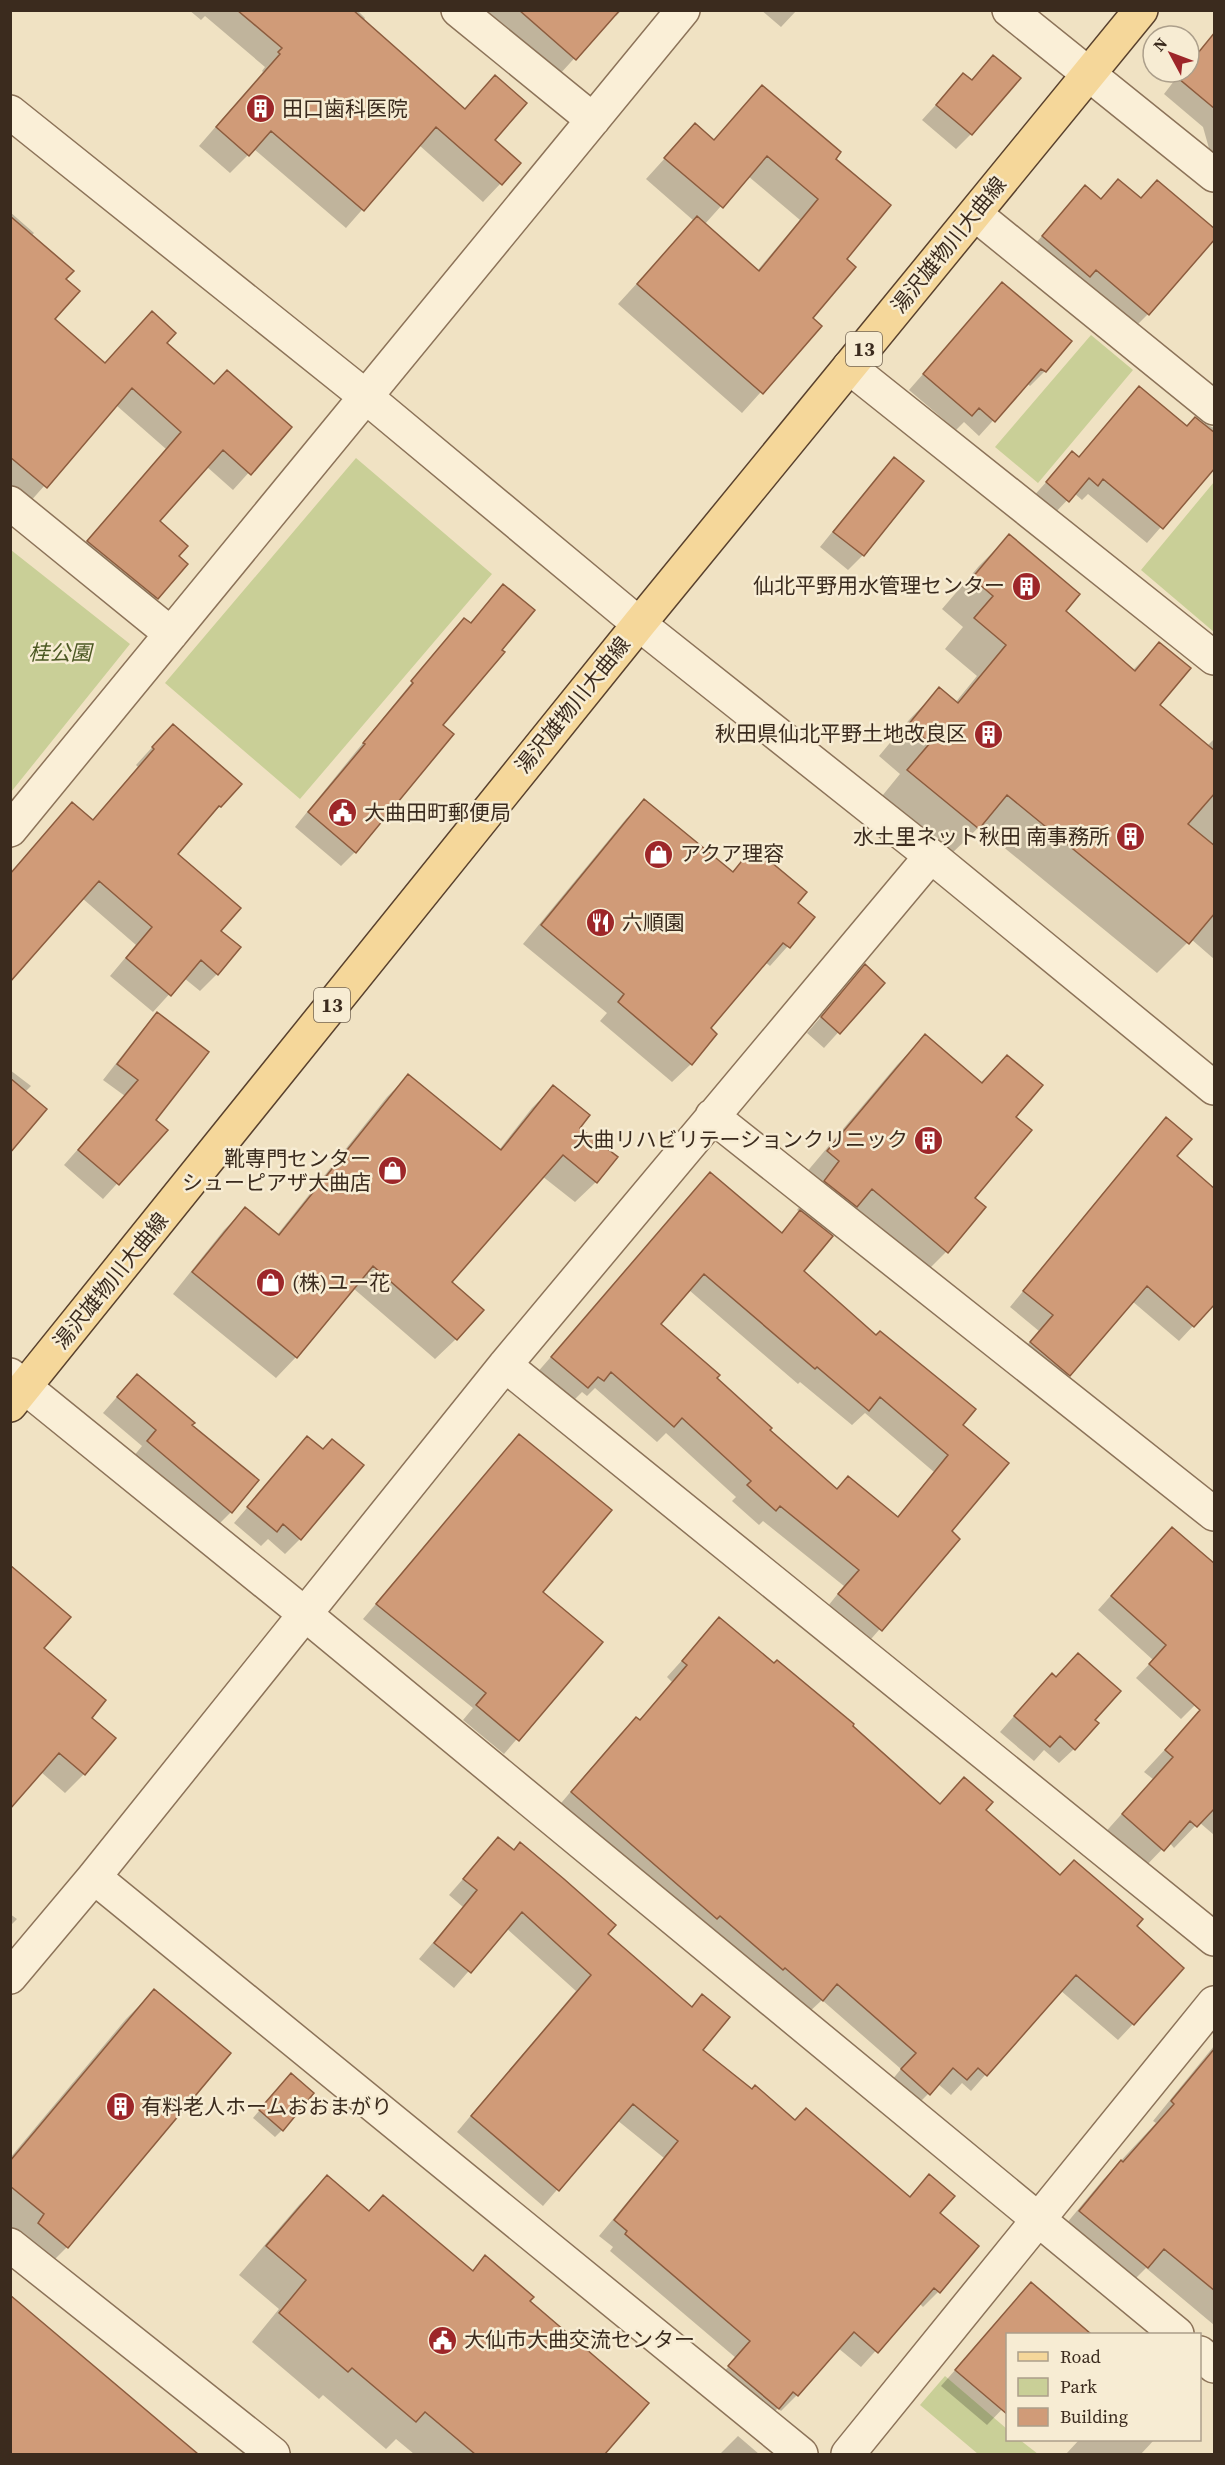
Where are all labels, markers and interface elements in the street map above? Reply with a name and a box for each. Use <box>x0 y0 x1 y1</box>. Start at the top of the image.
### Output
north arrow <box>1141 24 1201 84</box>
text: N <box>1148 32 1172 56</box>
building icon: 田口歯科医院 <box>245 93 277 125</box>
place label: 田口歯科医院 <box>282 94 408 123</box>
street label: 湯沢雄物川大曲線 <box>884 170 1013 319</box>
road number: 13 <box>846 332 882 366</box>
building icon: 仙北平野用水管理センター <box>1010 570 1042 602</box>
place label: 仙北平野用水管理センター <box>753 571 1005 600</box>
street label: 湯沢雄物川大曲線 <box>508 630 637 779</box>
park label: 桂公園 <box>29 638 94 667</box>
building icon: 秋田県仙北平野土地改良区 <box>972 718 1004 750</box>
place label: 秋田県仙北平野土地改良区 <box>715 719 967 748</box>
public building icon: 大曲田町郵便局 <box>327 797 359 829</box>
place label: 大曲田町郵便局 <box>364 798 511 827</box>
building icon: 水土里ネット秋田 南事務所 <box>1115 821 1147 853</box>
place label: 水土里ネット秋田 南事務所 <box>853 822 1110 851</box>
shop icon: アクア理容 <box>643 838 675 870</box>
place label: アクア理容 <box>680 839 784 868</box>
restaurant icon: 六順園 <box>585 907 617 939</box>
place label: 六順園 <box>622 908 685 937</box>
road number: 13 <box>314 988 350 1022</box>
building icon: 大曲リハビリテーションクリニック <box>913 1124 945 1156</box>
place label: 大曲リハビリテーションクリニック <box>572 1125 908 1154</box>
place label: 靴専門センター シューピアザ大曲店 <box>182 1144 371 1197</box>
shop icon: 靴専門センター シューピアザ大曲店 <box>376 1155 408 1187</box>
street label: 湯沢雄物川大曲線 <box>46 1206 175 1355</box>
shop icon: (株)ユー花 <box>255 1267 287 1299</box>
place label: (株)ユー花 <box>292 1268 390 1297</box>
building icon: 有料老人ホームおおまがり <box>104 2091 136 2123</box>
place label: 有料老人ホームおおまがり <box>141 2092 392 2121</box>
public building icon: 大仙市大曲交流センター <box>427 2324 459 2356</box>
place label: 大仙市大曲交流センター <box>464 2325 695 2354</box>
legend <box>1006 2333 1201 2441</box>
text: Road <box>1060 2344 1101 2369</box>
text: Park <box>1060 2374 1097 2399</box>
text: Building <box>1060 2404 1128 2429</box>

